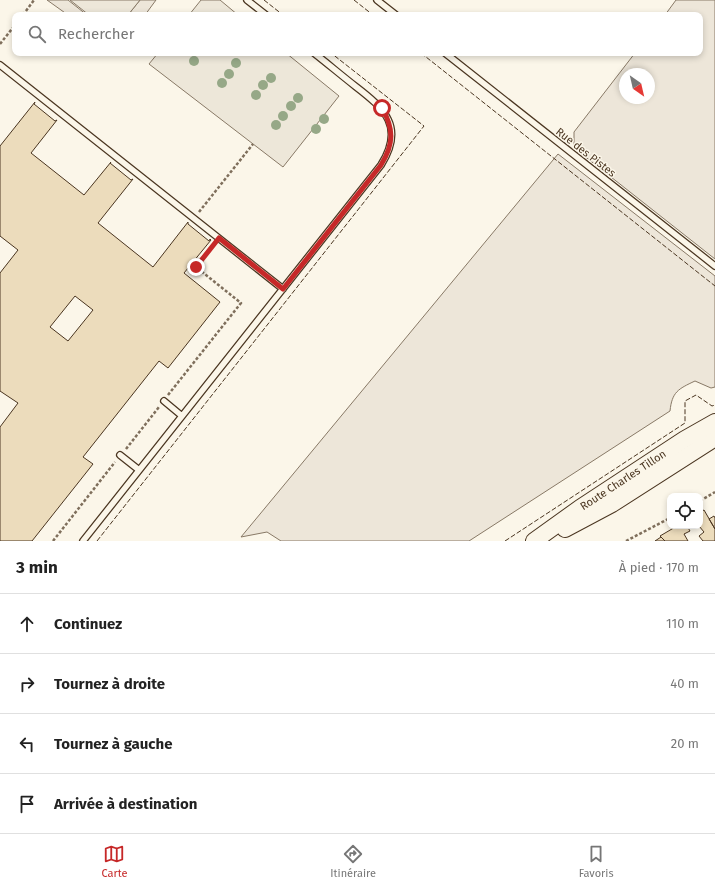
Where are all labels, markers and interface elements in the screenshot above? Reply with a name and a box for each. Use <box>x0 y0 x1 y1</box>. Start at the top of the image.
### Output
search box <box>12 12 703 56</box>
icon: search <box>26 23 48 45</box>
text: Rechercher <box>58 25 134 43</box>
north arrow <box>619 68 655 104</box>
route start <box>373 99 391 117</box>
street label: Rue des Pistes <box>553 125 618 180</box>
route end <box>187 258 205 276</box>
street label: Route Charles Tillon <box>578 447 669 513</box>
map controls <box>667 493 703 529</box>
button: locate <box>667 493 703 529</box>
text: 3 min <box>16 557 58 578</box>
text: À pied · 170 m <box>619 560 699 575</box>
icon: ahead <box>16 613 38 635</box>
text: Continuez <box>54 615 122 633</box>
text: 110 m <box>666 616 699 631</box>
icon: right <box>16 673 38 695</box>
text: Tournez à droite <box>54 675 165 693</box>
text: 40 m <box>670 676 699 691</box>
icon: left <box>16 733 38 755</box>
text: Tournez à gauche <box>54 735 173 753</box>
text: 20 m <box>671 736 699 751</box>
icon: arrive <box>16 793 38 815</box>
text: Arrivée à destination <box>54 795 197 813</box>
tab: Carte <box>101 843 128 880</box>
tab: Itinéraire <box>330 843 376 880</box>
tab: Favoris <box>579 843 614 880</box>

